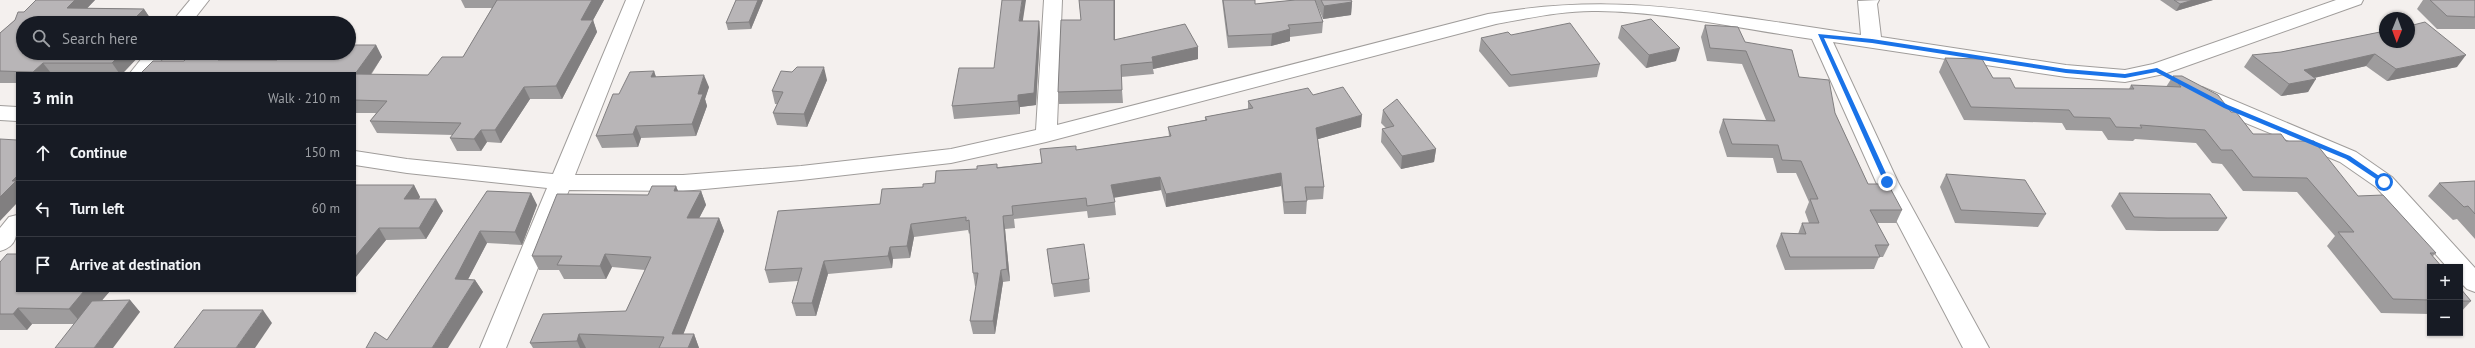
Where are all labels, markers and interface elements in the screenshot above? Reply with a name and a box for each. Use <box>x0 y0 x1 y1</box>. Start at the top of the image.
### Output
north arrow <box>2379 12 2415 48</box>
search box <box>16 16 356 60</box>
icon: search <box>30 27 52 49</box>
text: Search here <box>62 29 138 48</box>
text: 3 min <box>32 87 73 109</box>
text: Walk · 210 m <box>268 90 340 107</box>
icon: ahead <box>32 142 54 164</box>
text: Continue <box>70 143 127 162</box>
text: 150 m <box>305 144 340 161</box>
route end <box>1878 173 1896 191</box>
route start <box>2375 173 2393 191</box>
icon: left <box>32 198 54 220</box>
text: Turn left <box>70 199 124 218</box>
text: 60 m <box>312 200 340 217</box>
icon: arrive <box>32 254 54 276</box>
text: Arrive at destination <box>70 255 201 274</box>
map controls <box>2427 264 2463 336</box>
button: + <box>2427 264 2463 300</box>
button: − <box>2427 300 2463 336</box>

